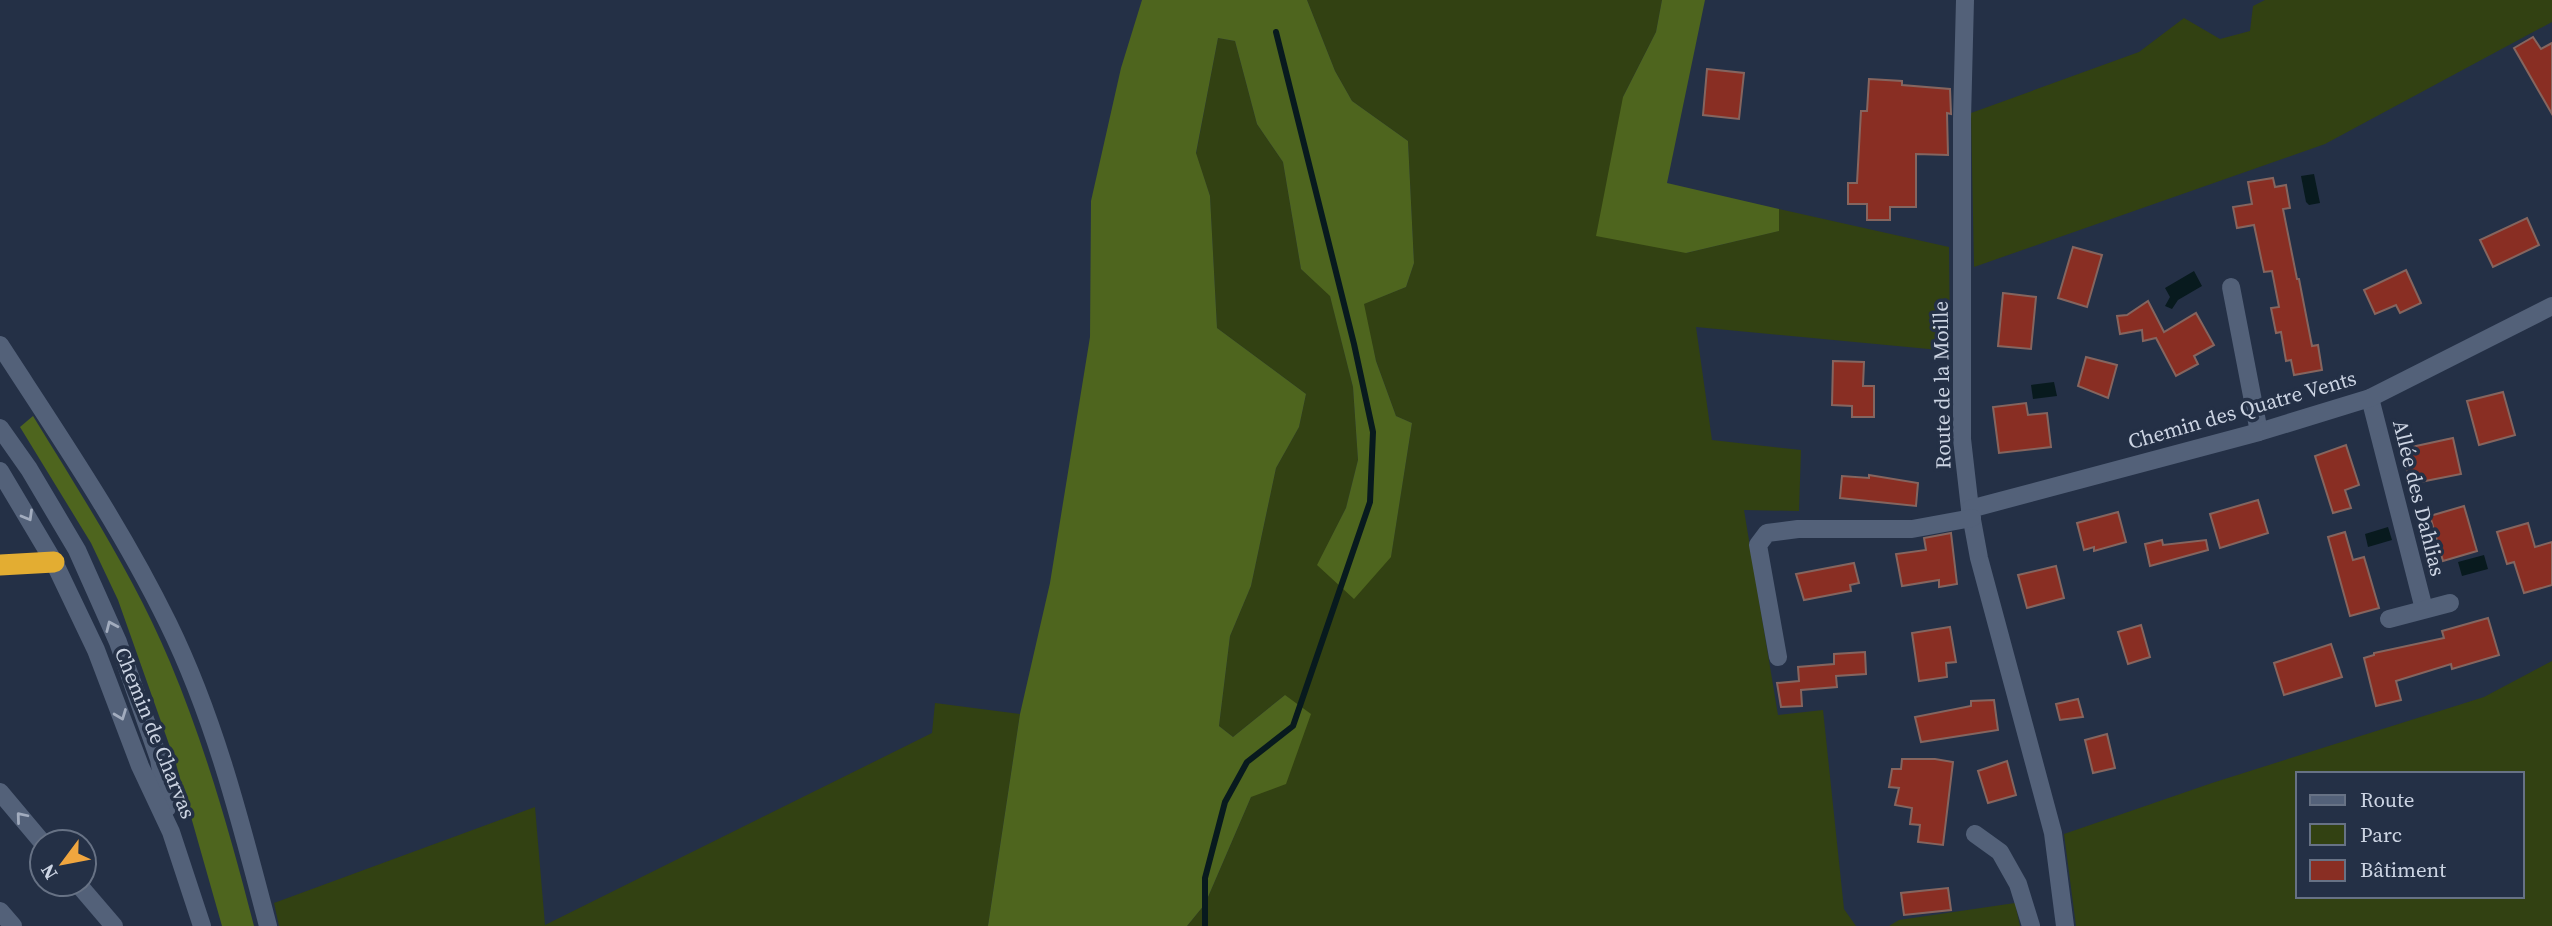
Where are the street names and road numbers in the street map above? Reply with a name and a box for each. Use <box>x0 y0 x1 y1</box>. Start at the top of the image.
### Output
street label: Route de la Moille <box>1926 301 1957 469</box>
street label: Chemin des Quatre Vents <box>2124 363 2359 456</box>
street label: Allée des Dahlias <box>2386 417 2453 579</box>
street label: Chemin de Charvas <box>108 643 203 823</box>

